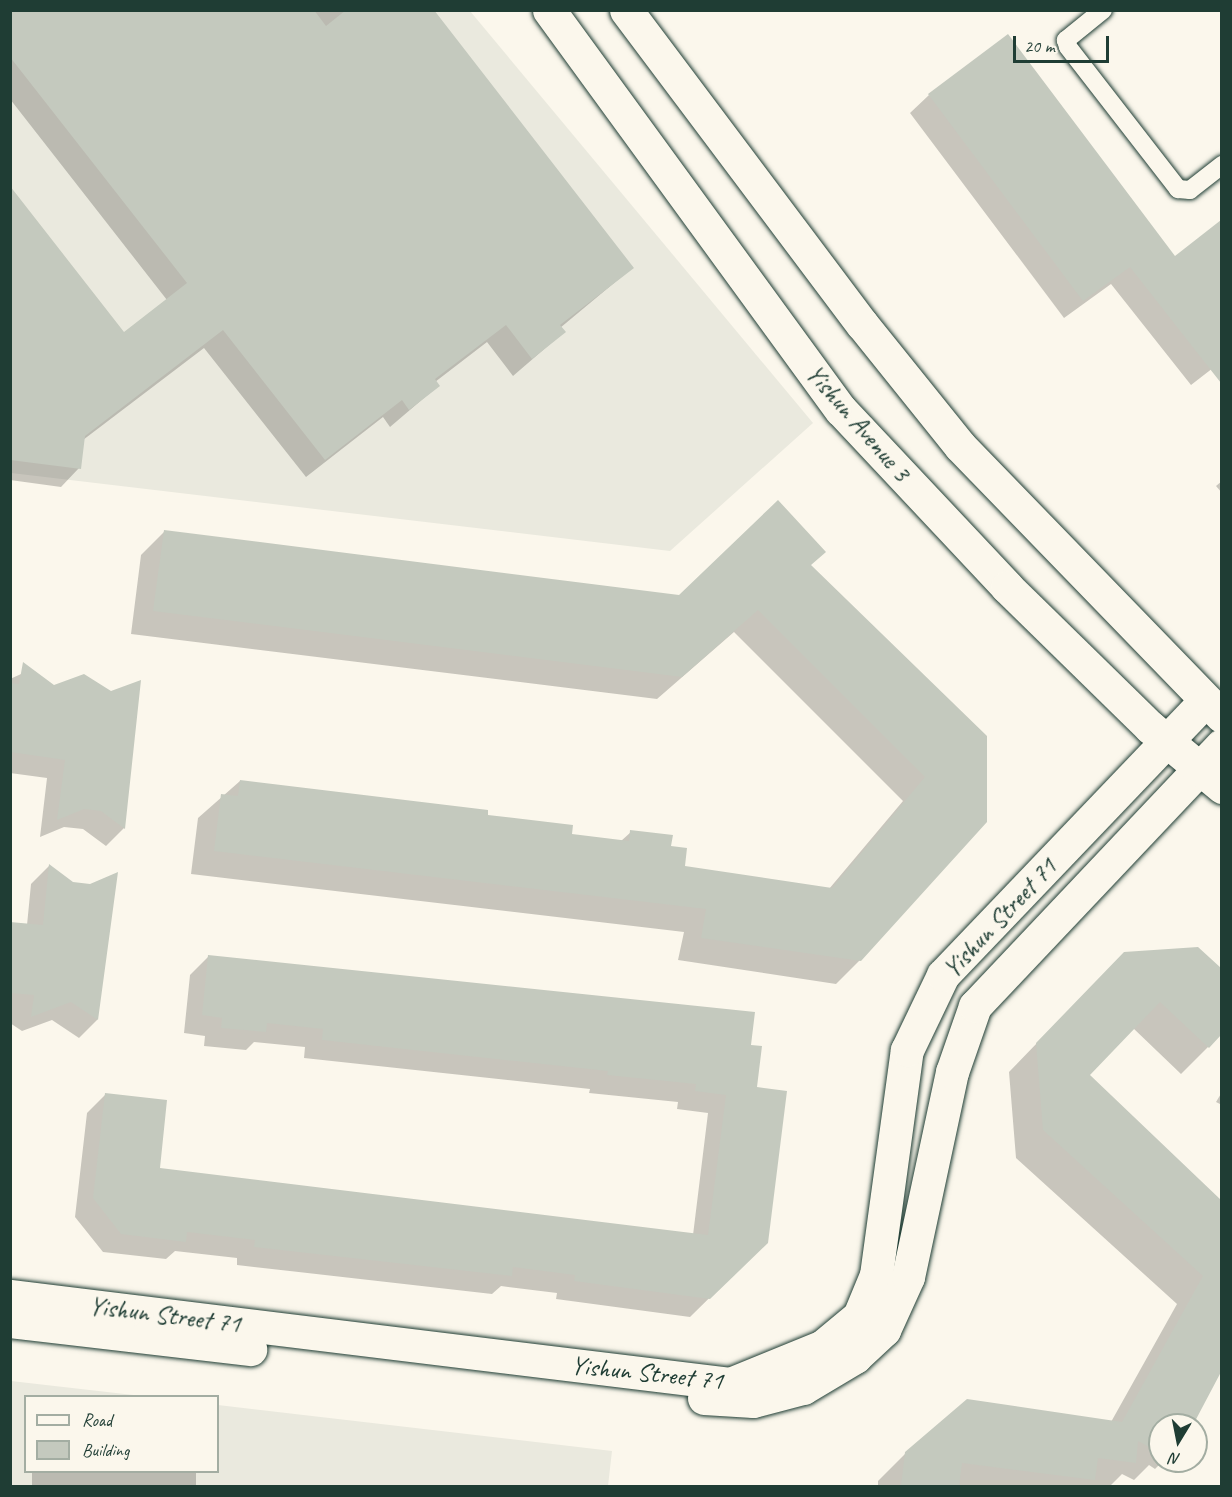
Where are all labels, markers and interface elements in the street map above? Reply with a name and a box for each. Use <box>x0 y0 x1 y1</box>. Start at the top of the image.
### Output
scale bar <box>1016 24 1112 62</box>
text: 20 m <box>1024 35 1055 57</box>
street label: Yishun Avenue 3 <box>799 358 917 488</box>
street label: Yishun Street 71 <box>937 852 1063 984</box>
street label: Yishun Street 71 <box>87 1290 243 1340</box>
street label: Yishun Street 71 <box>570 1350 724 1396</box>
legend <box>24 1395 219 1473</box>
text: Road <box>82 1409 112 1431</box>
north arrow <box>1148 1413 1208 1473</box>
text: Building <box>82 1439 129 1461</box>
text: N <box>1169 1448 1182 1469</box>

